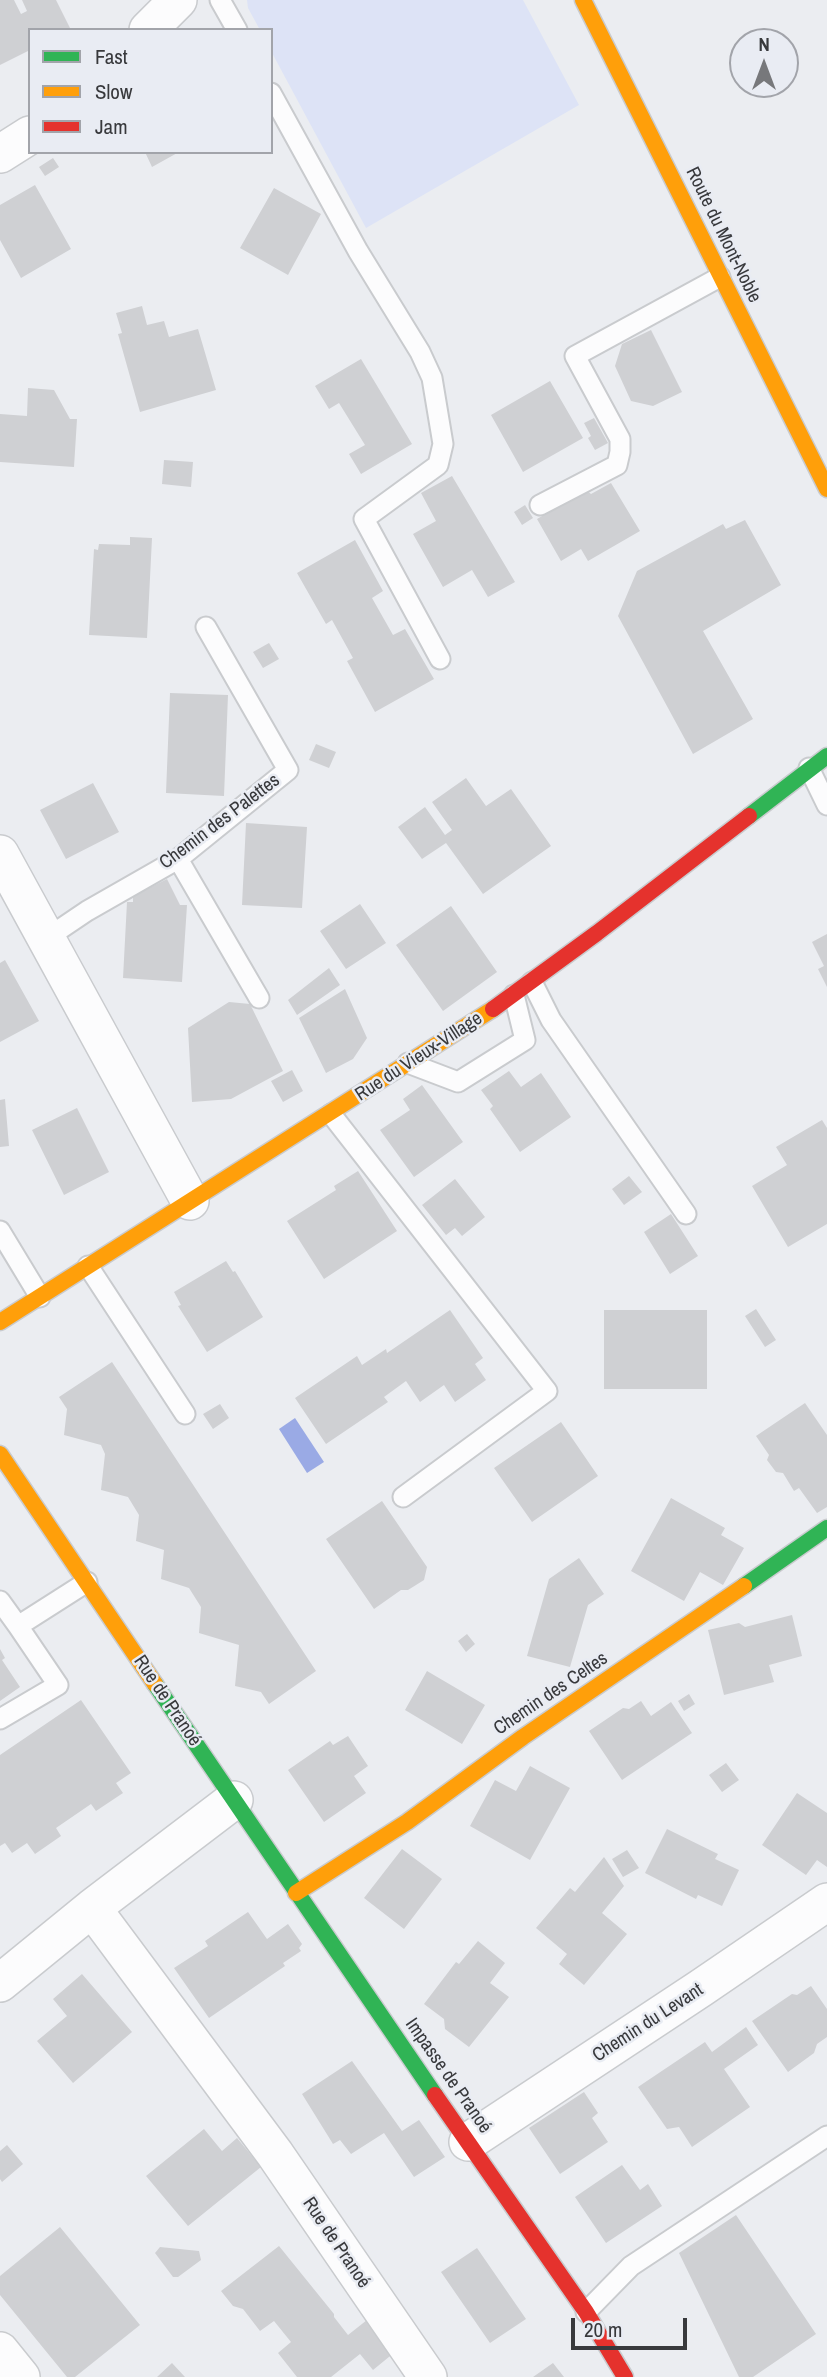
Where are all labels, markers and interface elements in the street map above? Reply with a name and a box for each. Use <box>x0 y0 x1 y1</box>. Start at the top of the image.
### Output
legend <box>28 28 273 154</box>
north arrow <box>729 28 799 98</box>
text: N <box>758 31 770 57</box>
text: Fast <box>95 42 128 71</box>
text: Slow <box>95 77 132 106</box>
text: Jam <box>95 112 128 141</box>
street label: Route du Mont-Noble <box>680 163 766 307</box>
street label: Chemin des Palettes <box>155 769 285 875</box>
street label: Rue du Vieux-Village <box>351 1007 487 1107</box>
street label: Chemin des Celtes <box>490 1648 612 1740</box>
street label: Rue de Pranoé <box>128 1651 206 1751</box>
street label: Chemin du Levant <box>588 1979 708 2067</box>
street label: Impasse de Pranoé <box>400 2014 496 2138</box>
street label: Rue de Pranoé <box>297 2193 375 2293</box>
scale bar <box>575 2304 690 2348</box>
text: 20 m <box>584 2315 622 2344</box>

